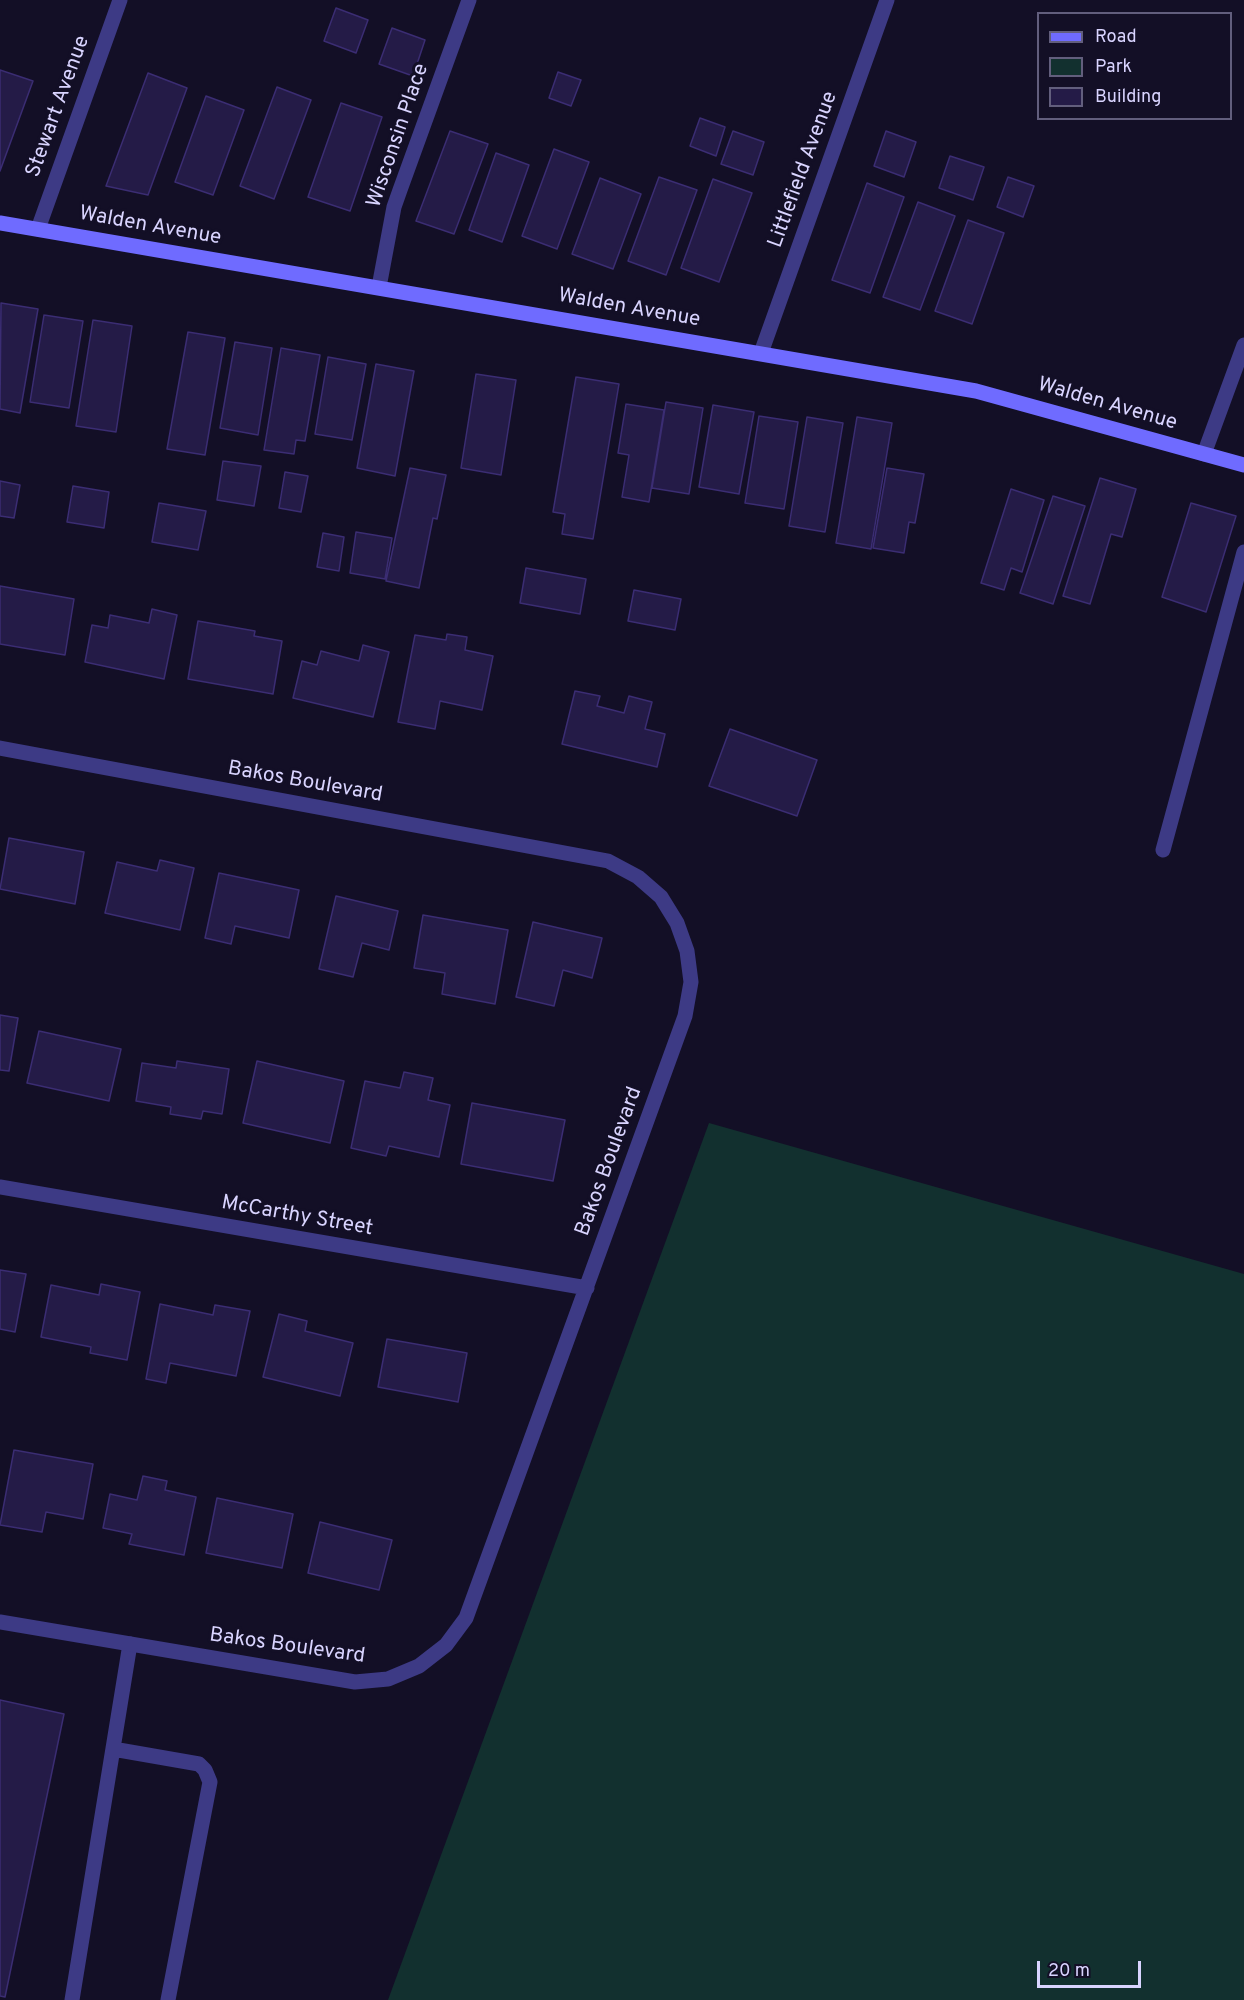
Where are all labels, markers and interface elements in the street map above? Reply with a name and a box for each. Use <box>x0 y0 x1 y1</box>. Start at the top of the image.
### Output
legend <box>1037 12 1232 120</box>
text: Road <box>1095 26 1137 49</box>
street label: Stewart Avenue <box>22 33 96 181</box>
text: Park <box>1095 56 1132 79</box>
street label: Wisconsin Place <box>363 61 435 211</box>
text: Building <box>1095 86 1161 109</box>
street label: Littlefield Avenue <box>764 88 844 252</box>
street label: Walden Avenue <box>77 202 223 252</box>
street label: Walden Avenue <box>556 284 702 334</box>
street label: Walden Avenue <box>1034 373 1180 437</box>
street label: Bakos Boulevard <box>226 757 384 809</box>
street label: Bakos Boulevard <box>571 1084 649 1240</box>
street label: McCarthy Street <box>219 1191 375 1243</box>
street label: Bakos Boulevard <box>208 1624 366 1670</box>
scale bar <box>1040 1949 1144 1987</box>
text: 20 m <box>1048 1960 1090 1983</box>

